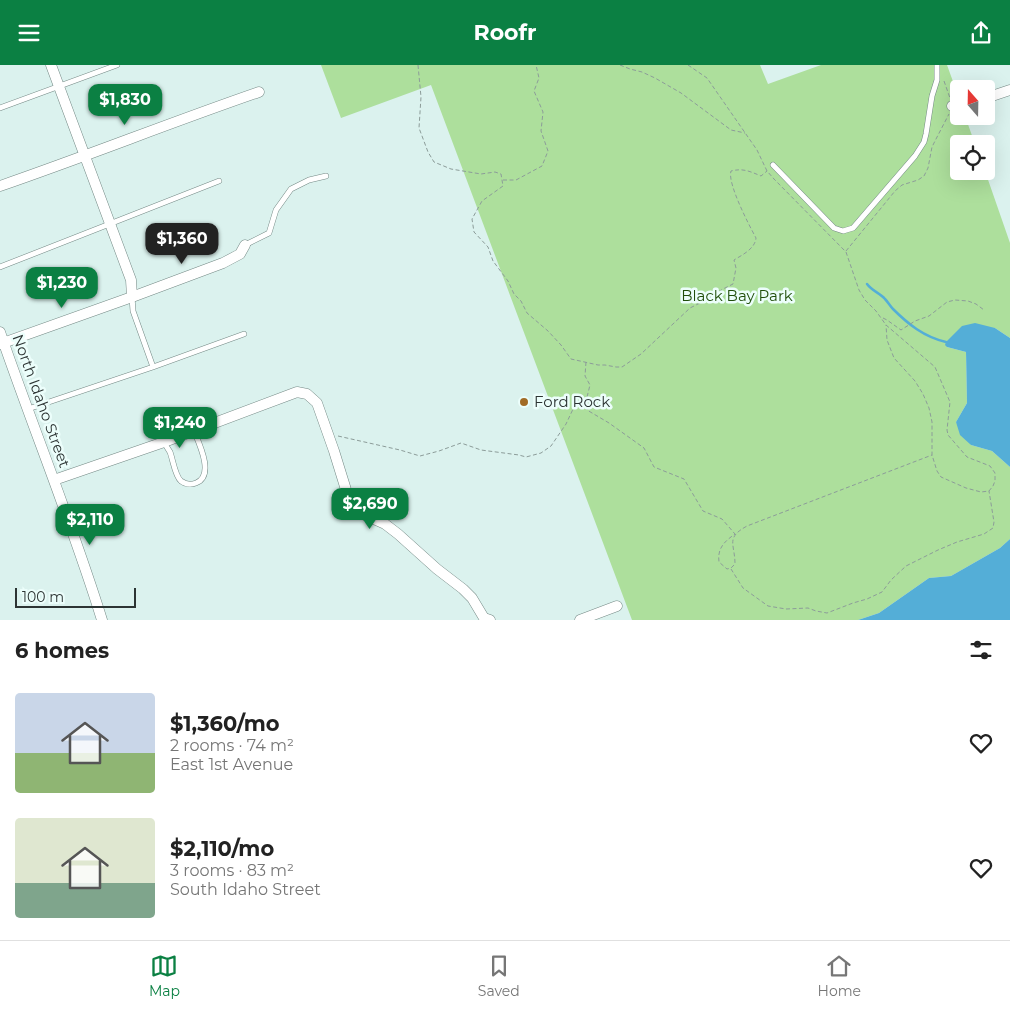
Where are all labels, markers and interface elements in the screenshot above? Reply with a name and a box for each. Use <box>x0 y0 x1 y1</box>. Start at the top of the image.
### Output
icon: menu <box>15 19 43 47</box>
text: Roofr <box>474 19 537 46</box>
icon: share <box>967 19 995 47</box>
north arrow <box>950 80 995 125</box>
map controls <box>950 80 995 180</box>
pin: $1,830 <box>84 83 166 126</box>
text: $1,830 <box>99 90 151 109</box>
button: locate <box>950 135 995 180</box>
pin: $1,360 <box>141 223 223 265</box>
text: $1,360 <box>156 229 208 248</box>
pin: $1,230 <box>21 267 103 309</box>
text: $1,230 <box>37 273 87 292</box>
park label: Black Bay Park <box>681 286 793 305</box>
street label: North Idaho Street <box>9 332 74 470</box>
place label: Ford Rock <box>534 392 610 411</box>
marker: Ford Rock <box>518 396 530 408</box>
pin: $1,240 <box>139 407 221 449</box>
text: $1,240 <box>154 413 206 432</box>
pin: $2,690 <box>329 487 411 530</box>
text: $2,690 <box>342 494 398 513</box>
pin: $2,110 <box>49 503 131 546</box>
text: $2,110 <box>66 510 114 529</box>
scale bar <box>15 585 136 608</box>
text: 100 m <box>22 588 64 606</box>
icon: filters <box>967 636 995 664</box>
text: 6 homes <box>15 638 109 663</box>
text: $1,360/mo <box>170 711 280 736</box>
icon: home <box>55 713 115 773</box>
icon: heart <box>967 729 995 757</box>
text: 2 rooms · 74 m² <box>170 736 294 755</box>
text: East 1st Avenue <box>170 755 293 774</box>
text: $2,110/mo <box>170 836 274 861</box>
icon: home <box>55 838 115 898</box>
icon: heart <box>967 854 995 882</box>
text: 3 rooms · 83 m² <box>170 861 294 880</box>
text: South Idaho Street <box>170 880 321 899</box>
tab: Map <box>149 952 180 1000</box>
tab: Saved <box>478 952 520 1000</box>
tab: Home <box>818 952 861 1000</box>

